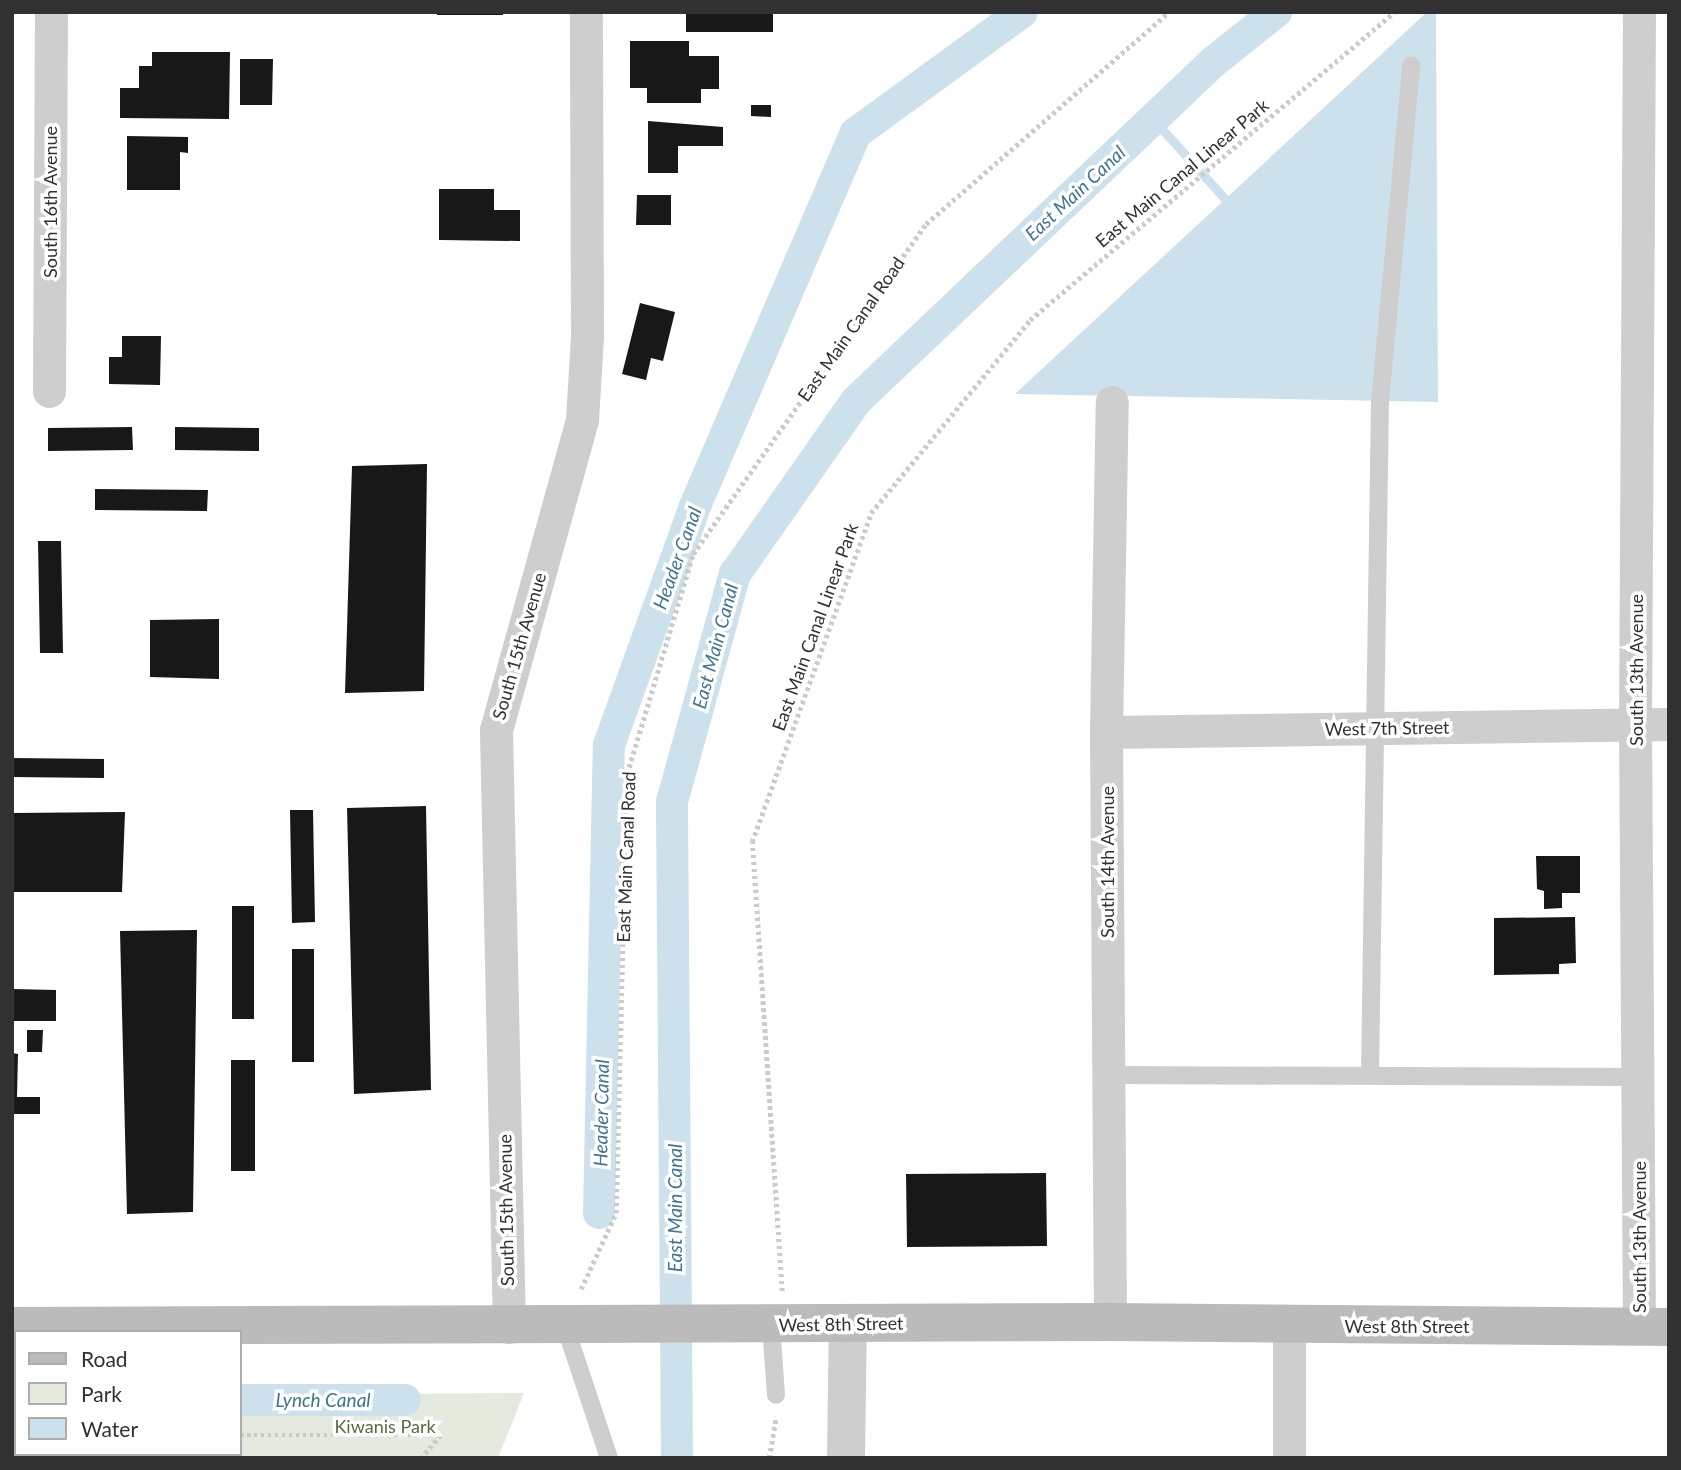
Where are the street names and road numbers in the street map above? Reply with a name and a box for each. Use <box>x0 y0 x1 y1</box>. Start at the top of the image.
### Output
street label: East Main Canal Linear Park <box>1091 94 1273 252</box>
street label: South 16th Avenue <box>39 126 61 278</box>
street label: East Main Canal Road <box>793 253 909 405</box>
street label: East Main Canal Linear Park <box>767 520 863 734</box>
street label: South 15th Avenue <box>488 570 550 722</box>
street label: South 13th Avenue <box>1625 594 1647 746</box>
street label: West 7th Street <box>1324 716 1450 740</box>
street label: East Main Canal Road <box>612 771 640 943</box>
street label: South 14th Avenue <box>1096 786 1118 938</box>
street label: South 15th Avenue <box>494 1134 518 1286</box>
street label: South 13th Avenue <box>1628 1161 1650 1313</box>
street label: West 8th Street <box>778 1312 904 1336</box>
street label: West 8th Street <box>1345 1315 1469 1337</box>

